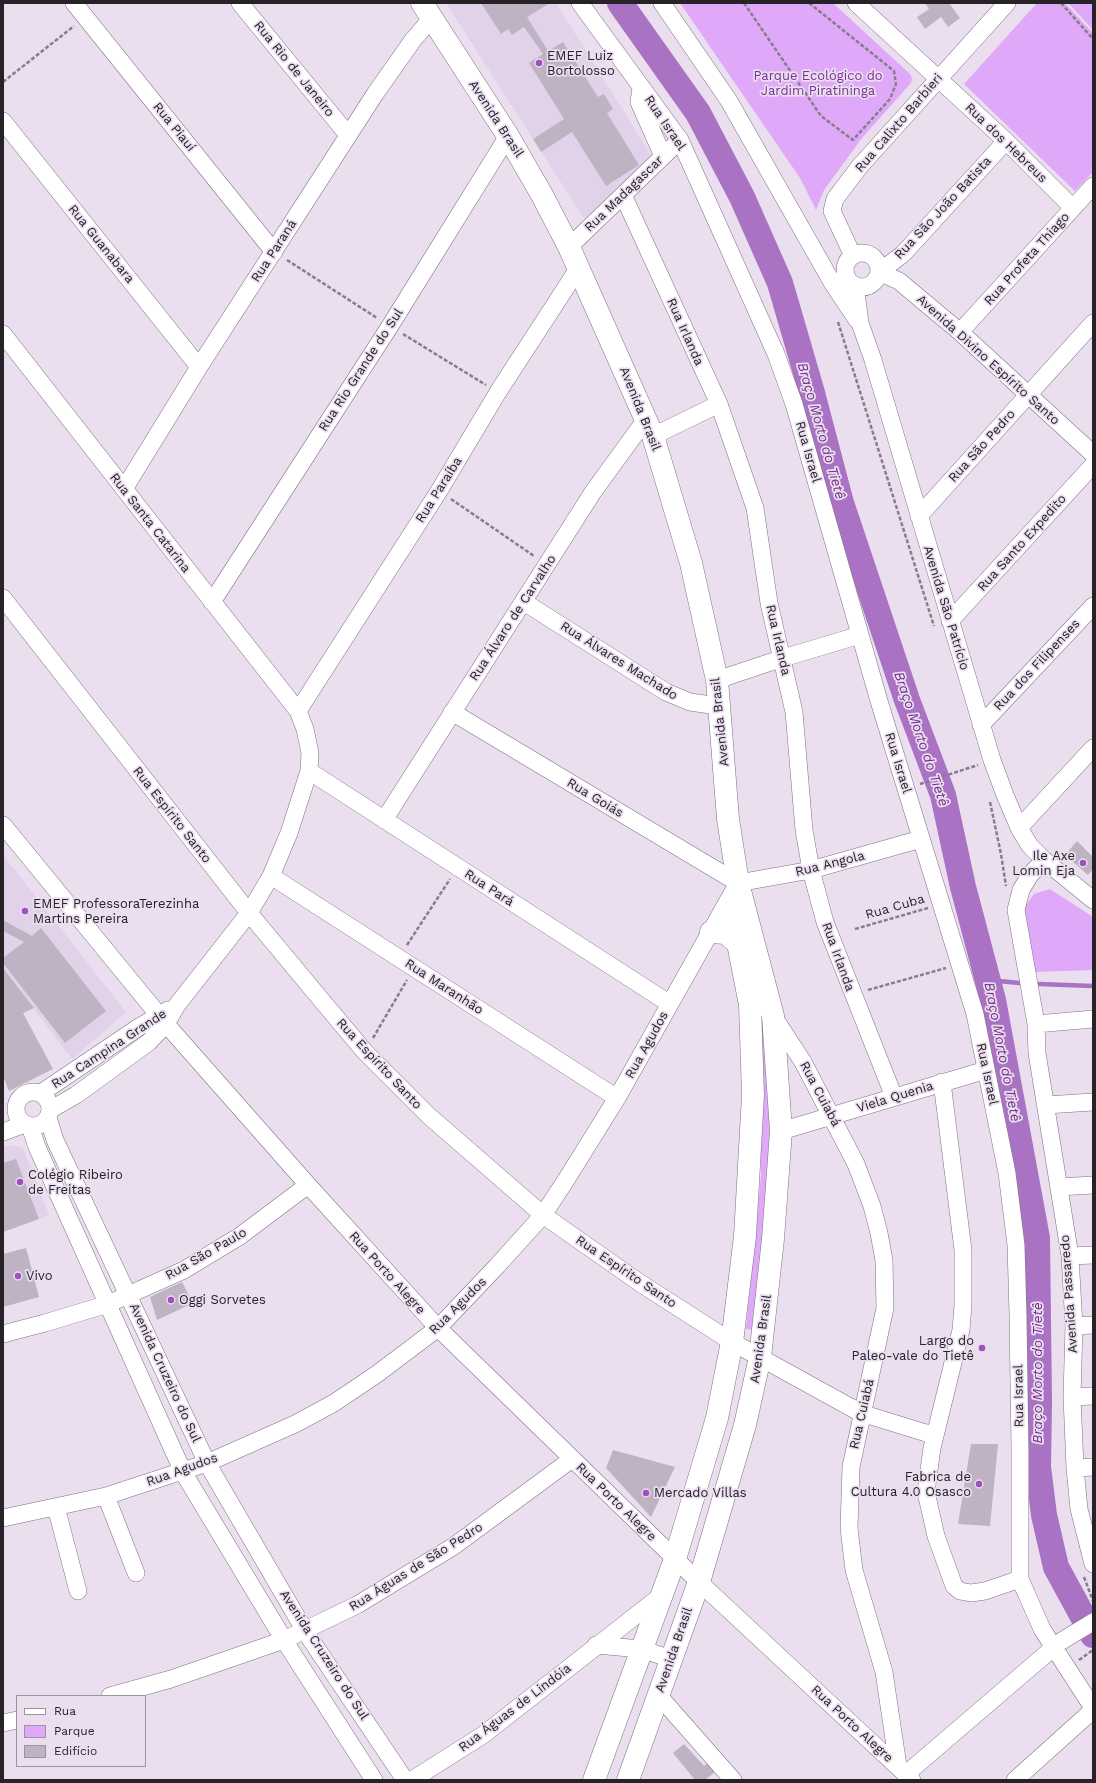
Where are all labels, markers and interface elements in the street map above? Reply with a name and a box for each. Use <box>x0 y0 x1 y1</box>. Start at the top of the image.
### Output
street label: Rua Rio de Janeiro <box>250 18 338 120</box>
place label: EMEF Luiz Bortolosso <box>547 48 615 79</box>
marker: EMEF Luiz Bortolosso <box>534 58 544 68</box>
park label: Parque Ecológico do Jardim Piratininga <box>753 68 883 99</box>
street label: Rua Calixto Barbieri <box>852 70 946 176</box>
street label: Avenida Brasil <box>465 77 527 161</box>
street label: Rua Israel <box>641 93 689 153</box>
street label: Rua Piauí <box>150 99 198 155</box>
street label: Rua dos Hebreus <box>962 100 1050 186</box>
street label: Rua Madagascar <box>581 153 667 235</box>
street label: Rua São João Batista <box>891 153 995 263</box>
street label: Rua Guanabara <box>65 202 137 286</box>
street label: Rua Profeta Thiago <box>981 209 1073 309</box>
street label: Rua Paraná <box>248 217 300 285</box>
street label: Avenida Divino Espírito Santo <box>913 292 1063 428</box>
street label: Rua Irlanda <box>663 296 707 368</box>
street label: Rua Rio Grande do Sul <box>315 306 407 434</box>
water label: Braço Morto do Tietê <box>793 361 849 501</box>
street label: Avenida Brasil <box>616 365 664 453</box>
street label: Rua São Pedro <box>945 406 1019 486</box>
street label: Rua Israel <box>792 420 824 484</box>
street label: Rua Paraíba <box>413 454 465 526</box>
street label: Rua Santa Catarina <box>106 470 194 576</box>
street label: Rua Santo Expedito <box>974 491 1070 595</box>
street label: Avenida São Patrício <box>920 544 972 672</box>
street label: Rua Álvaro de Carvalho <box>466 552 560 684</box>
street label: Rua Irlanda <box>762 603 794 677</box>
street label: Rua dos Filipenses <box>991 616 1083 714</box>
street label: Rua Álvares Machado <box>557 618 681 704</box>
water label: Braço Morto do Tietê <box>890 669 952 809</box>
street label: Avenida Brasil <box>708 677 732 767</box>
street label: Rua Israel <box>881 731 915 795</box>
street label: Rua Espírito Santo <box>129 764 215 866</box>
street label: Rua Goiás <box>564 775 626 821</box>
street label: Rua Angola <box>794 848 866 880</box>
place label: Ile Axe Lomin Eja <box>1012 848 1075 879</box>
marker: Ile Axe Lomin Eja <box>1078 858 1088 868</box>
street label: Rua Pará <box>461 866 517 910</box>
street label: Rua Cuba <box>864 891 926 923</box>
place label: EMEF ProfessoraTerezinha Martins Pereira <box>33 896 199 927</box>
marker: EMEF ProfessoraTerezinha Martins Pereira <box>20 906 30 916</box>
street label: Rua Irlanda <box>818 920 858 994</box>
street label: Rua Maranhão <box>402 956 486 1018</box>
water label: Braço Morto do Tietê <box>980 981 1024 1123</box>
street label: Rua Campina Grande <box>49 1006 169 1092</box>
street label: Rua Agudos <box>622 1009 672 1081</box>
street label: Rua Espírito Santo <box>333 1015 425 1113</box>
street label: Rua Israel <box>973 1042 1001 1106</box>
street label: Rua Cuiabá <box>796 1059 844 1129</box>
street label: Viela Quenia <box>855 1078 935 1116</box>
place label: Colégio Ribeiro de Freitas <box>28 1167 123 1198</box>
marker: Colégio Ribeiro de Freitas <box>15 1177 25 1187</box>
street label: Rua São Paulo <box>163 1224 249 1284</box>
street label: Rua Porto Alegre <box>346 1228 428 1318</box>
street label: Rua Espírito Santo <box>573 1232 679 1312</box>
street label: Avenida Passaredo <box>1057 1234 1081 1354</box>
place label: Vivo <box>26 1268 52 1284</box>
marker: Vivo <box>13 1271 23 1281</box>
street label: Rua Agudos <box>426 1274 490 1338</box>
place label: Oggi Sorvetes <box>179 1292 266 1308</box>
street label: Avenida Brasil <box>747 1294 775 1384</box>
marker: Oggi Sorvetes <box>166 1295 176 1305</box>
street label: Avenida Cruzeiro do Sul <box>126 1301 204 1445</box>
water label: Braço Morto do Tietê <box>1030 1302 1046 1444</box>
place label: Largo do Paleo-vale do Tietê <box>852 1333 974 1364</box>
marker: Largo do Paleo-vale do Tietê <box>977 1343 987 1353</box>
street label: Rua Israel <box>1011 1364 1027 1428</box>
street label: Rua Cuiabá <box>846 1377 878 1451</box>
street label: Rua Agudos <box>144 1450 220 1490</box>
street label: Rua Porto Alegre <box>572 1460 660 1544</box>
place label: Fabrica de Cultura 4.0 Osasco <box>851 1469 971 1500</box>
marker: Fabrica de Cultura 4.0 Osasco <box>974 1479 984 1489</box>
place label: Mercado Villas <box>654 1485 747 1501</box>
marker: Mercado Villas <box>641 1488 651 1498</box>
street label: Rua Águas de São Pedro <box>346 1519 486 1615</box>
street label: Avenida Cruzeiro do Sul <box>276 1587 372 1723</box>
street label: Avenida Brasil <box>652 1605 696 1695</box>
street label: Rua Águas de Lindóia <box>456 1661 574 1755</box>
street label: Rua Porto Alegre <box>808 1682 896 1766</box>
legend <box>16 1695 146 1767</box>
text: Rua <box>54 1704 76 1718</box>
text: Parque <box>54 1724 95 1738</box>
text: Edifício <box>54 1744 97 1758</box>

